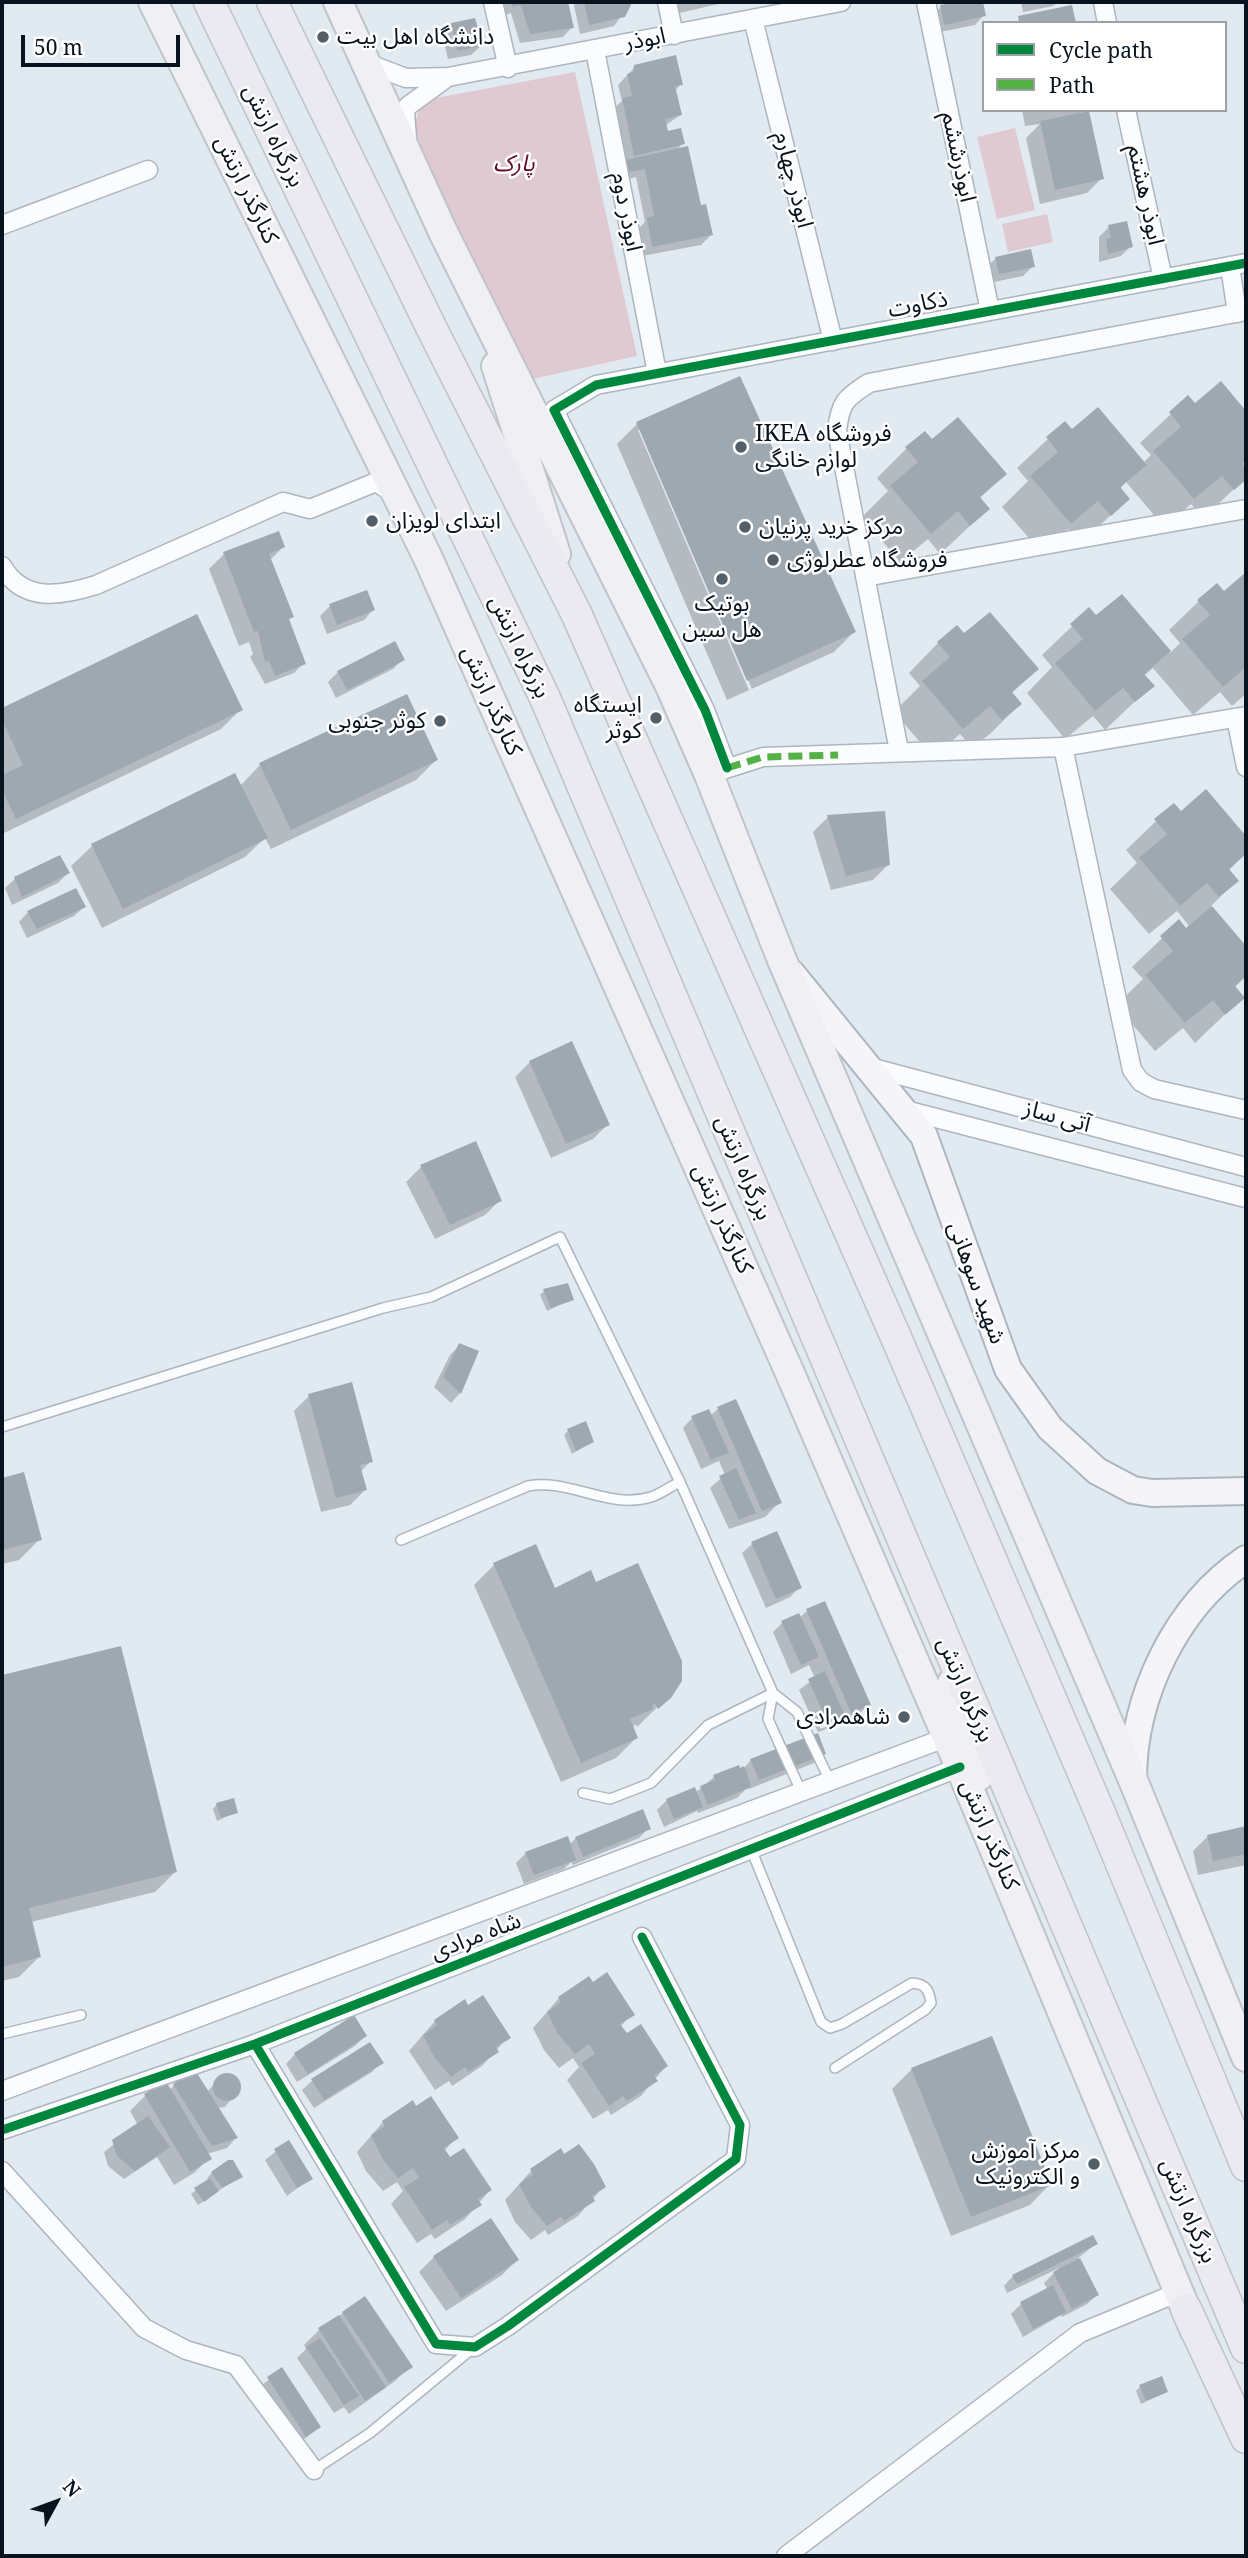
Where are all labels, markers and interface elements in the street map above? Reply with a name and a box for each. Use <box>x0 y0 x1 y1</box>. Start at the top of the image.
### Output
scale bar <box>24 21 184 65</box>
legend <box>982 21 1227 112</box>
street label: ابوذر <box>622 22 668 58</box>
place label: دانشگاه اهل بیت <box>337 23 494 51</box>
marker: دانشگاه اهل بیت <box>315 29 331 45</box>
text: 50 m <box>34 33 83 61</box>
text: Cycle path <box>1049 36 1153 64</box>
text: Path <box>1049 71 1094 99</box>
street label: بزرگراه ارتش <box>236 80 310 192</box>
street label: ابوذرششم <box>935 109 981 205</box>
street label: ابوذر چهارم <box>768 129 818 231</box>
street label: کنارگذر ارتش <box>208 131 284 249</box>
street label: ابوذر هشتم <box>1121 142 1169 248</box>
park label: پارک <box>493 150 535 178</box>
street label: ابوذر دوم <box>605 170 647 254</box>
street label: ذکاوت <box>886 286 950 324</box>
place label: IKEA فروشگاه لوازم خانگی <box>755 420 891 474</box>
marker: IKEA فروشگاه لوازم خانگی <box>733 439 749 455</box>
place label: ابتدای لویزان <box>386 507 501 535</box>
marker: ابتدای لویزان <box>364 513 380 529</box>
place label: مرکز خرید پرنیان <box>759 513 903 541</box>
marker: مرکز خرید پرنیان <box>737 519 753 535</box>
place label: فروشگاه عطرلوژی <box>787 546 948 574</box>
marker: فروشگاه عطرلوژی <box>765 552 781 568</box>
marker: بوتیک هل سین <box>714 571 730 587</box>
place label: بوتیک هل سین <box>682 590 762 644</box>
street label: بزرگراه ارتش <box>482 591 556 703</box>
street label: کنارگذر ارتش <box>455 642 527 760</box>
place label: ایستگاه کوثر <box>574 691 642 745</box>
place label: کوثر جنوبی <box>328 707 426 735</box>
marker: ایستگاه کوثر <box>648 710 664 726</box>
marker: کوثر جنوبی <box>432 713 448 729</box>
street label: آتی ساز <box>1020 1095 1094 1139</box>
street label: بزرگراه ارتش <box>709 1112 777 1224</box>
street label: کنارگذر ارتش <box>686 1160 758 1278</box>
street label: شهید سوهانی <box>941 1218 1011 1348</box>
street label: بزرگراه ارتش <box>931 1634 999 1746</box>
place label: شاهمرادی <box>796 1703 890 1731</box>
marker: شاهمرادی <box>896 1709 912 1725</box>
street label: کنارگذر ارتش <box>953 1776 1025 1894</box>
street label: شاه مرادی <box>427 1907 525 1967</box>
place label: مرکز آموزش و الکترونیک <box>971 2137 1080 2191</box>
street label: بزرگراه ارتش <box>1154 2155 1222 2267</box>
marker: مرکز آموزش و الکترونیک <box>1086 2156 1102 2172</box>
north arrow <box>21 2467 91 2537</box>
text: N <box>57 2474 87 2502</box>

